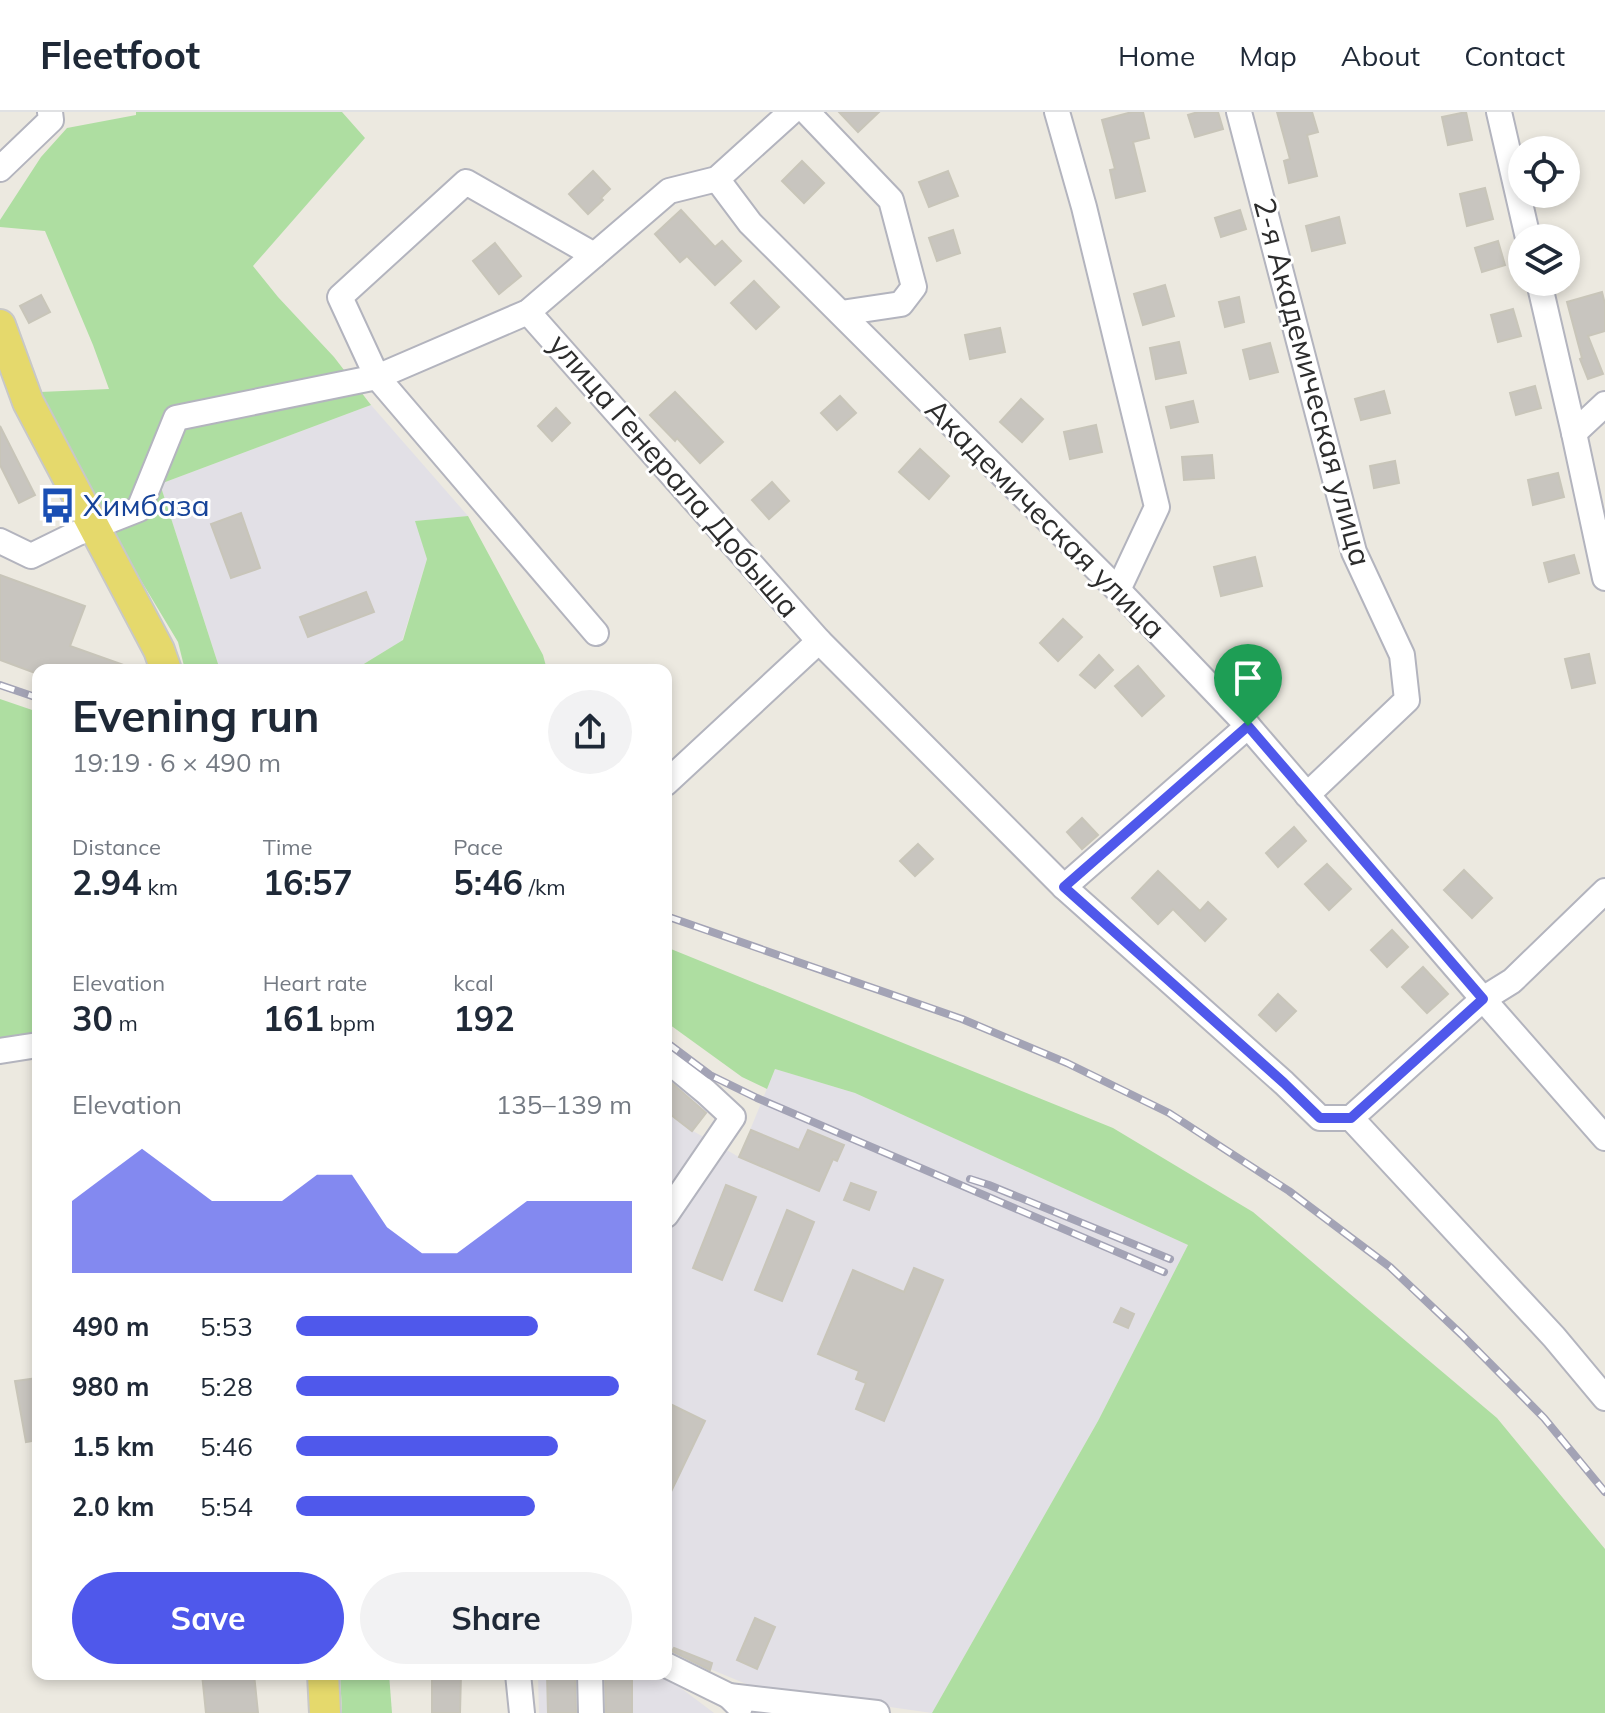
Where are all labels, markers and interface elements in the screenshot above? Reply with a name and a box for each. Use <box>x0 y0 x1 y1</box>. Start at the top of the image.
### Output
text: Fleetfoot <box>40 31 200 79</box>
text: Home <box>1118 38 1195 73</box>
text: Map <box>1239 38 1297 73</box>
text: About <box>1341 38 1420 73</box>
text: Contact <box>1464 38 1565 73</box>
map controls <box>1508 136 1580 296</box>
button: locate <box>1508 136 1580 208</box>
street label: 2-я Академическая улица <box>1246 194 1380 570</box>
button: layers <box>1508 224 1580 296</box>
street label: улица Генерала Добыша <box>541 326 808 625</box>
street label: Академическая улица <box>918 390 1174 646</box>
place label: Химбаза <box>83 486 210 524</box>
bus stop icon: Химбаза <box>38 487 76 525</box>
pin <box>1214 644 1282 726</box>
icon: arrive <box>1226 656 1270 700</box>
text: Evening run <box>72 688 319 743</box>
button: share <box>548 690 632 774</box>
text: 19:19 · 6 × 490 m <box>72 746 281 779</box>
text: Distance <box>72 833 161 861</box>
text: Time <box>263 833 312 861</box>
text: Pace <box>453 833 503 861</box>
text: 2.94 <box>72 861 142 904</box>
text: 16:57 <box>263 861 353 904</box>
text: 5:46 <box>453 861 523 904</box>
text: km <box>142 873 178 901</box>
text: /km <box>523 873 566 901</box>
text: Elevation <box>72 969 165 997</box>
text: Heart rate <box>263 969 367 997</box>
text: kcal <box>453 969 494 997</box>
text: 30 <box>72 997 113 1040</box>
text: 161 <box>263 997 324 1040</box>
text: 192 <box>453 997 515 1040</box>
text: m <box>113 1009 138 1037</box>
text: bpm <box>324 1009 375 1037</box>
text: Elevation <box>72 1088 182 1121</box>
text: 135–139 m <box>496 1088 632 1121</box>
text: 490 m <box>72 1310 149 1343</box>
text: 5:53 <box>200 1310 253 1343</box>
text: 980 m <box>72 1370 149 1403</box>
text: 5:28 <box>200 1370 253 1403</box>
text: 1.5 km <box>72 1430 155 1463</box>
text: 5:46 <box>200 1430 253 1463</box>
text: 2.0 km <box>72 1490 155 1523</box>
text: 5:54 <box>200 1490 253 1523</box>
button: Save <box>72 1572 344 1664</box>
button: Share <box>360 1572 632 1664</box>

